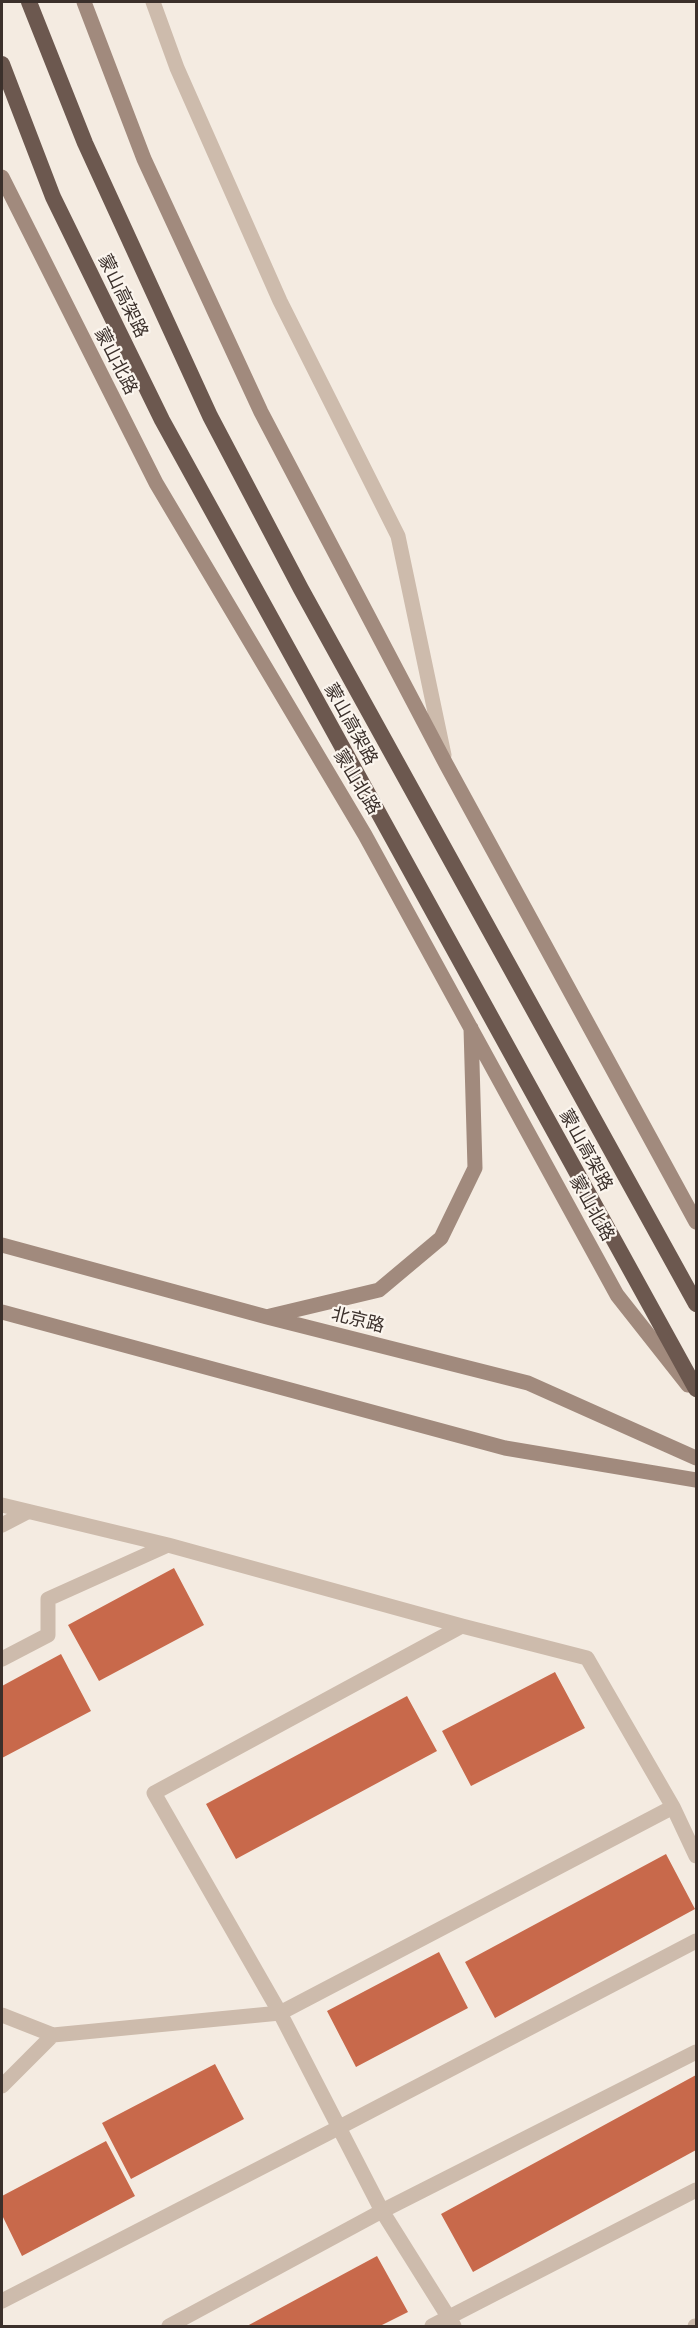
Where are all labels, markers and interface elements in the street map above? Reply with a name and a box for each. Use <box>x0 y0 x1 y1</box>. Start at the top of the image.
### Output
street label: 蒙山高架路 <box>94 251 152 341</box>
street label: 蒙山北路 <box>90 324 142 398</box>
street label: 蒙山高架路 <box>320 679 382 769</box>
street label: 蒙山北路 <box>329 746 385 818</box>
street label: 蒙山高架路 <box>555 1105 617 1195</box>
street label: 蒙山北路 <box>565 1171 619 1245</box>
street label: 北京路 <box>329 1303 387 1337</box>

